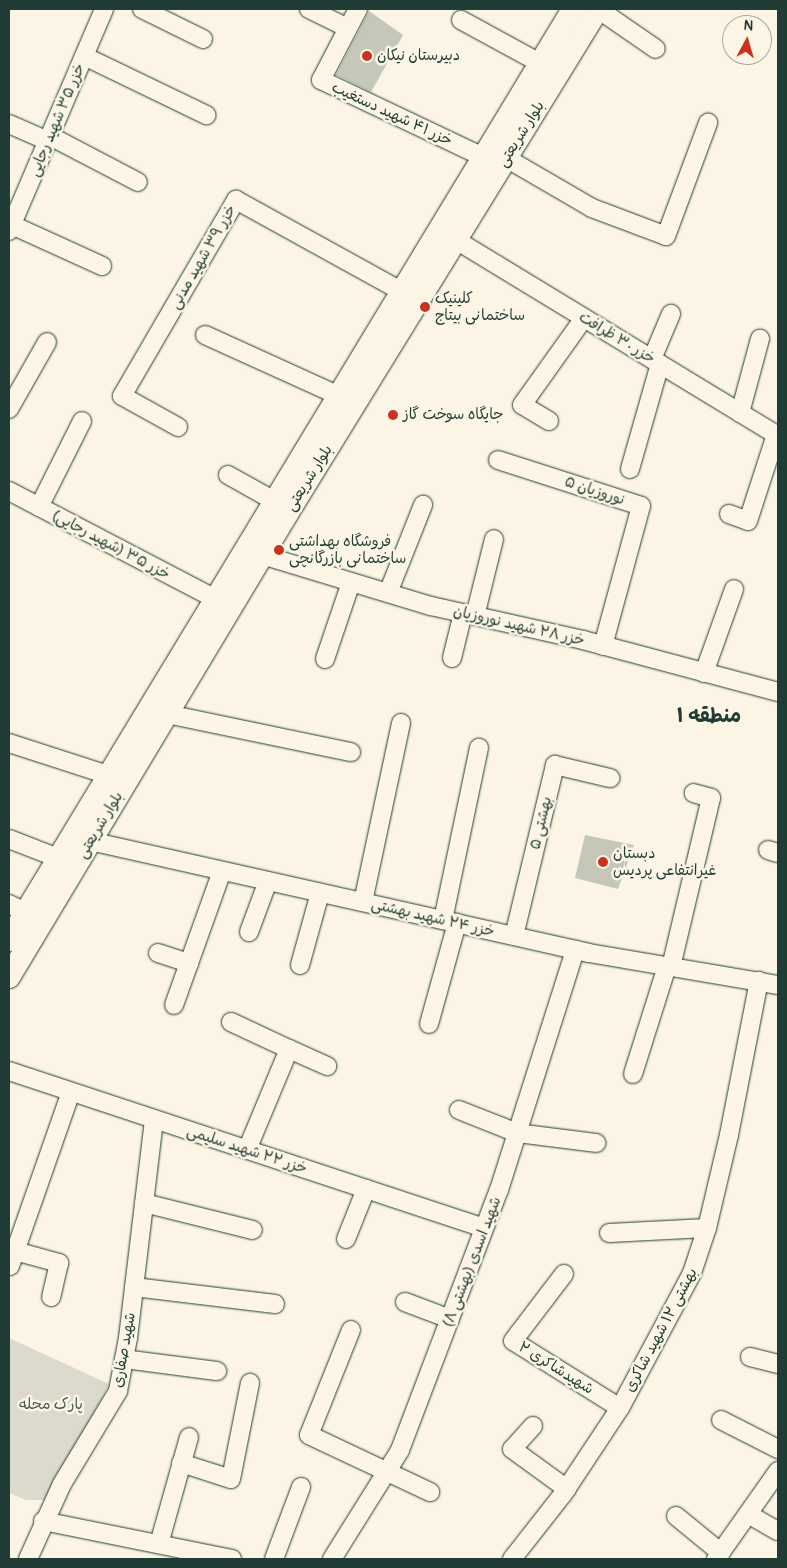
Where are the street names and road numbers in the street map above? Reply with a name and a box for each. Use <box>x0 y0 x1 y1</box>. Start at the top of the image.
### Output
street label: خزر ۳۵ شهید رجایی <box>25 61 89 179</box>
street label: خزر ۴۱ شهید دستغیب <box>329 78 455 150</box>
street label: بلوار شریعتی <box>494 98 548 170</box>
street label: خزر ۳۹ شهید مدنی <box>166 202 240 312</box>
street label: خزر ۳۰ ظرافت <box>576 308 658 368</box>
street label: بلوار شریعتی <box>282 442 336 514</box>
street label: نوروزیان ۵ <box>562 473 628 509</box>
street label: خزر ۳۵ (شهید رجایی) <box>49 506 173 584</box>
street label: خزر ۲۸ شهید نوروزیان <box>452 602 586 650</box>
street label: بلوار شریعتی <box>73 788 127 862</box>
street label: بهشتی ۵ <box>526 795 556 851</box>
street label: خزر ۲۴ شهید بهشتی <box>370 895 496 941</box>
street label: خزر ۲۲ شهید سلیمی <box>185 1122 309 1178</box>
street label: شهید اسدی (بهشتی ۸) <box>439 1194 505 1330</box>
street label: بهشتی ۱۲ شهید شاکری <box>621 1265 701 1395</box>
street label: شهید صفاری <box>109 1311 139 1389</box>
street label: شهیدشاکری ۲ <box>515 1338 597 1398</box>

